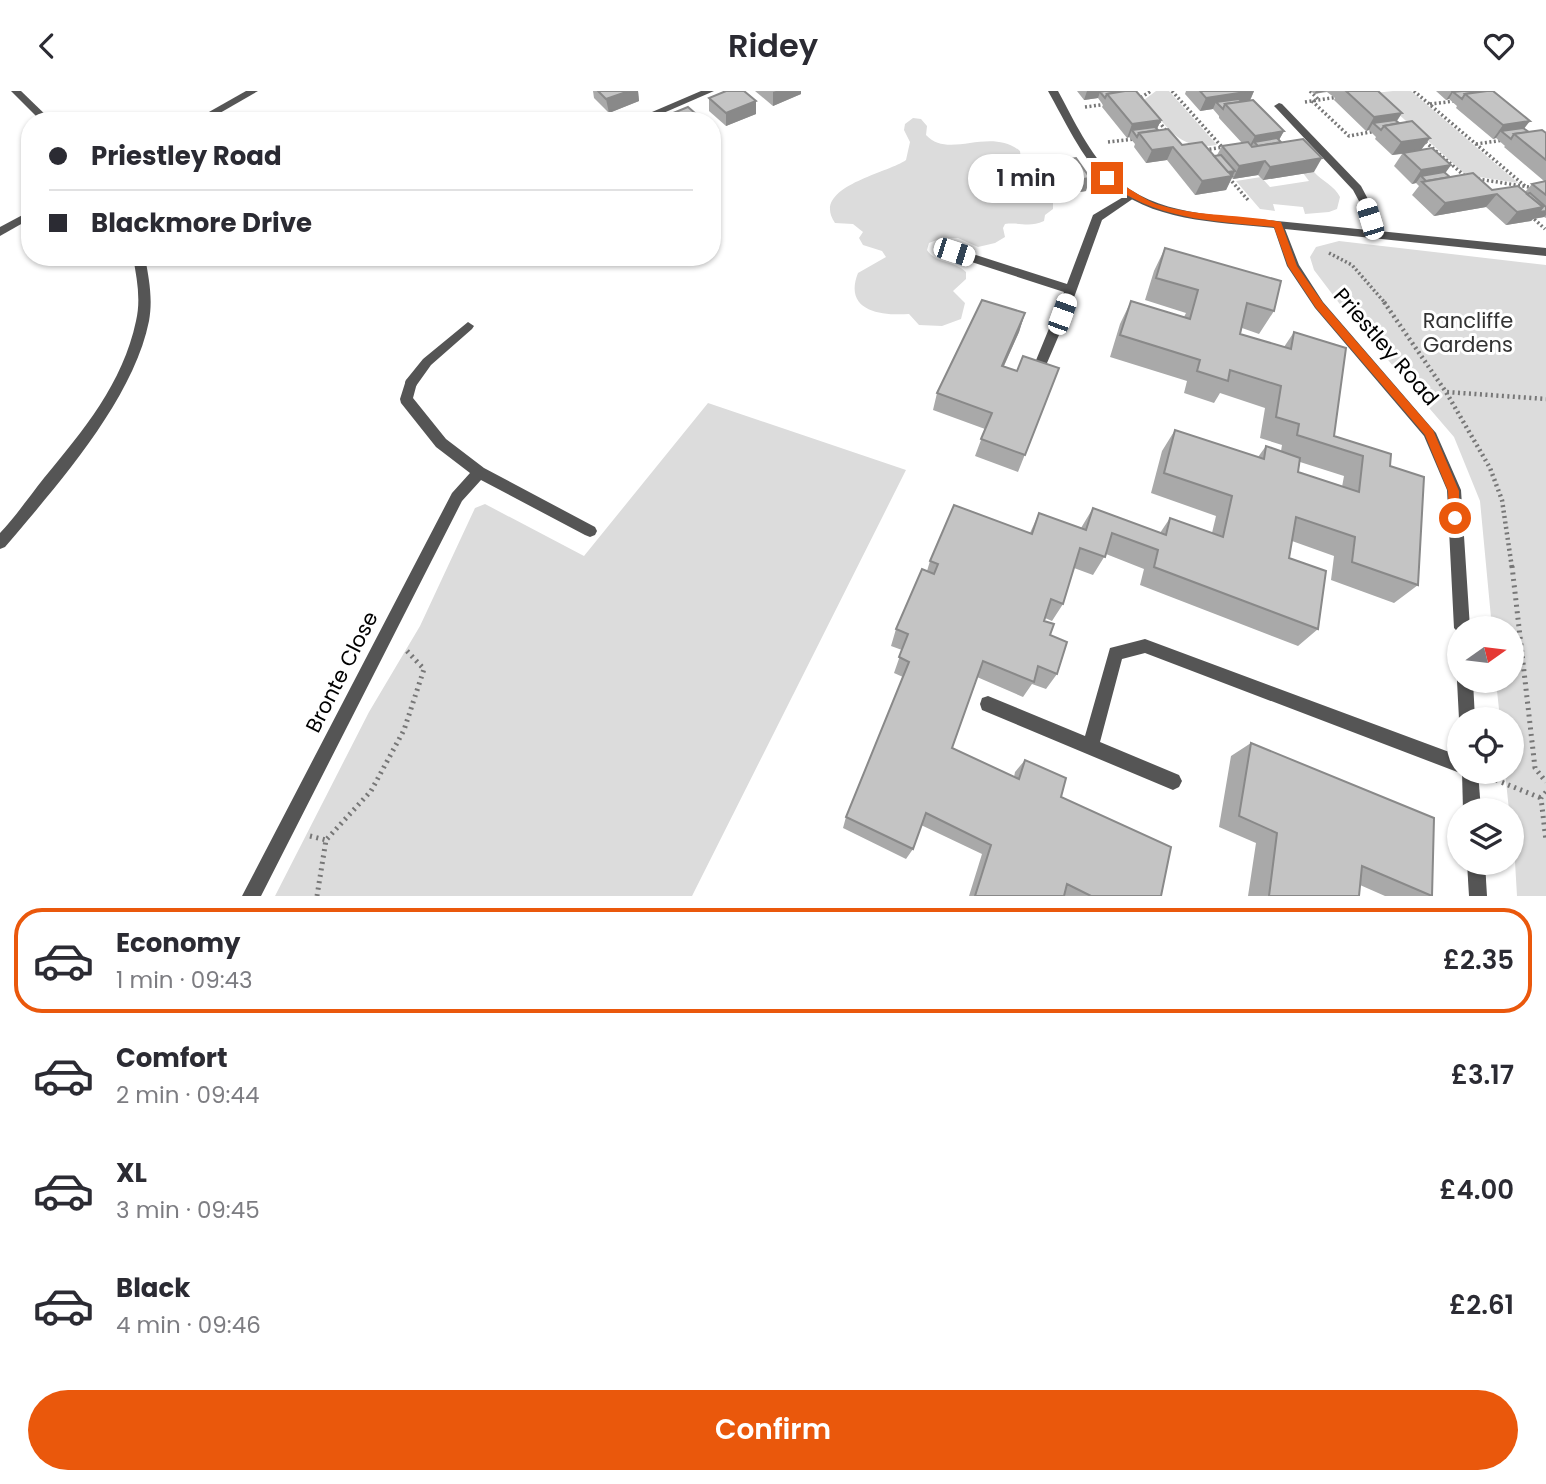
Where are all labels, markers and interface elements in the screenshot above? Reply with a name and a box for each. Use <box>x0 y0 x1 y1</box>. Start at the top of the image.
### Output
text: Ridey <box>728 23 818 68</box>
icon: back <box>28 27 66 65</box>
icon: heart <box>1480 27 1518 65</box>
text: Priestley Road <box>91 138 282 174</box>
callout: 1 min <box>967 153 1082 203</box>
text: 1 min <box>996 162 1056 194</box>
route end <box>1091 162 1123 194</box>
car <box>1354 196 1387 242</box>
text: Blackmore Drive <box>91 205 312 241</box>
car <box>931 236 978 268</box>
street label: Priestley Road <box>1327 282 1446 412</box>
car <box>1045 291 1080 337</box>
park label: Rancliffe Gardens <box>1423 306 1513 359</box>
route start <box>1439 502 1471 534</box>
street label: Bronte Close <box>299 606 385 737</box>
north arrow <box>1447 616 1524 693</box>
map controls <box>1447 616 1524 875</box>
button: locate <box>1447 707 1524 784</box>
button: layers <box>1447 798 1524 875</box>
text: Economy <box>116 925 240 961</box>
icon: car <box>32 929 95 992</box>
text: £2.35 <box>1443 942 1514 978</box>
text: 1 min · 09:43 <box>116 964 253 996</box>
text: Comfort <box>116 1040 228 1076</box>
icon: car <box>32 1044 95 1107</box>
text: £3.17 <box>1451 1057 1514 1093</box>
text: 2 min · 09:44 <box>116 1079 259 1111</box>
text: XL <box>116 1155 147 1191</box>
icon: car <box>32 1159 95 1222</box>
text: £4.00 <box>1439 1172 1514 1208</box>
text: 3 min · 09:45 <box>116 1194 260 1226</box>
text: Black <box>116 1270 190 1306</box>
icon: car <box>32 1274 95 1337</box>
text: £2.61 <box>1449 1287 1514 1323</box>
text: 4 min · 09:46 <box>116 1309 261 1341</box>
button: Confirm <box>28 1390 1518 1470</box>

